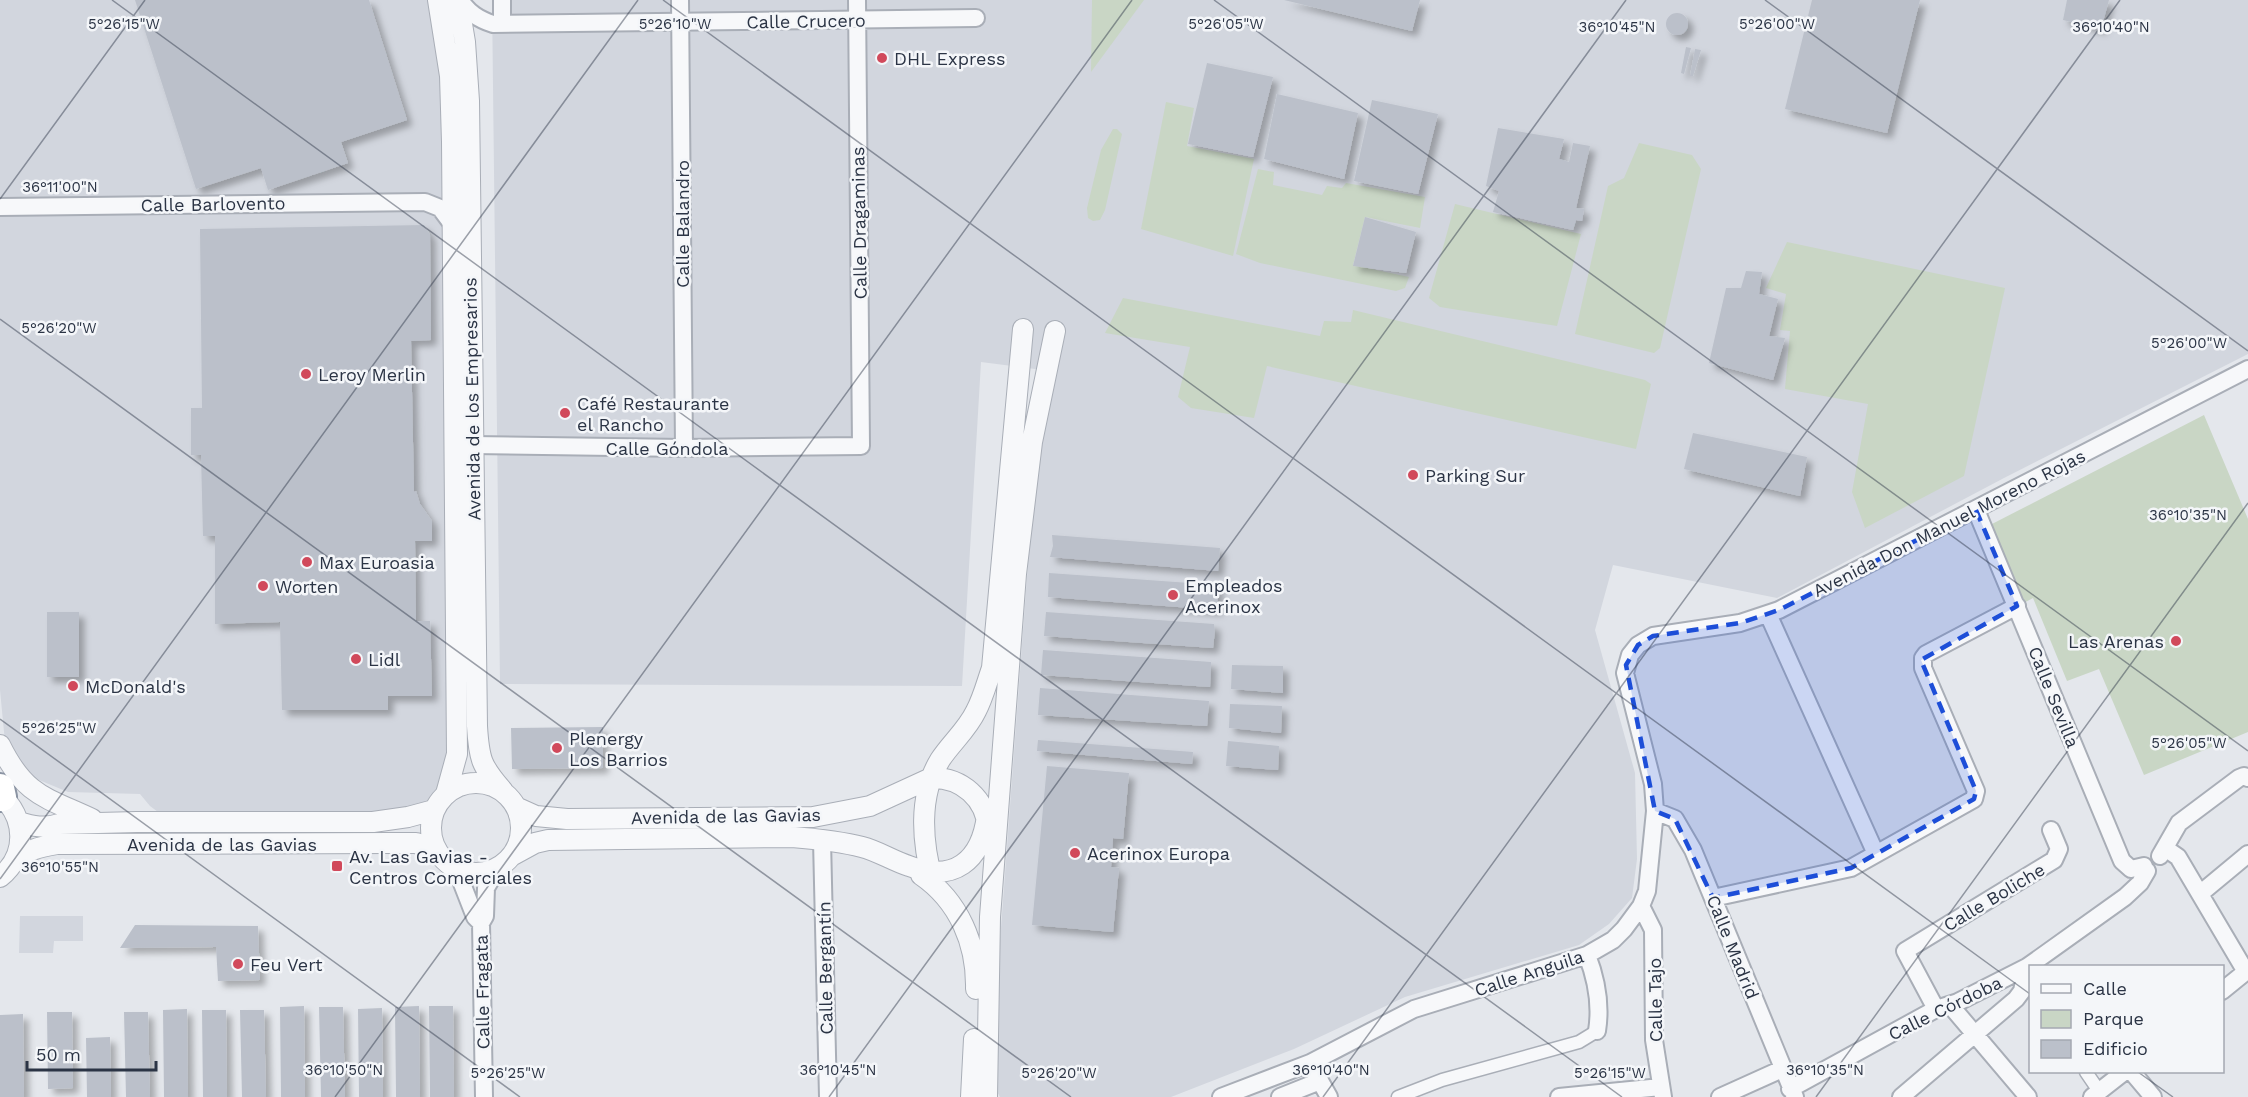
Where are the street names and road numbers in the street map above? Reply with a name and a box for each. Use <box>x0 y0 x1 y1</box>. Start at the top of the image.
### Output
street label: Calle Crucero <box>746 9 866 33</box>
street label: Calle Dragaminas <box>847 146 871 300</box>
street label: Calle Balandro <box>672 160 693 288</box>
street label: Calle Barlovento <box>140 192 286 216</box>
street label: Avenida de los Empresarios <box>459 277 485 521</box>
street label: Calle Góndola <box>606 438 728 459</box>
street label: Avenida Don Manuel Moreno Rojas <box>1809 445 2089 601</box>
street label: Calle Sevilla <box>2024 643 2084 751</box>
street label: Avenida de las Gavias <box>631 804 821 828</box>
street label: Avenida de las Gavias <box>127 834 317 855</box>
street label: Calle Boliche <box>1939 859 2049 935</box>
street label: Calle Madrid <box>1703 892 1763 1002</box>
street label: Calle Bergantín <box>813 901 837 1035</box>
street label: Calle Fragata <box>471 934 493 1050</box>
street label: Calle Anguila <box>1472 945 1586 1001</box>
street label: Calle Tajo <box>1644 958 1666 1042</box>
street label: Calle Córdoba <box>1885 971 2005 1045</box>

